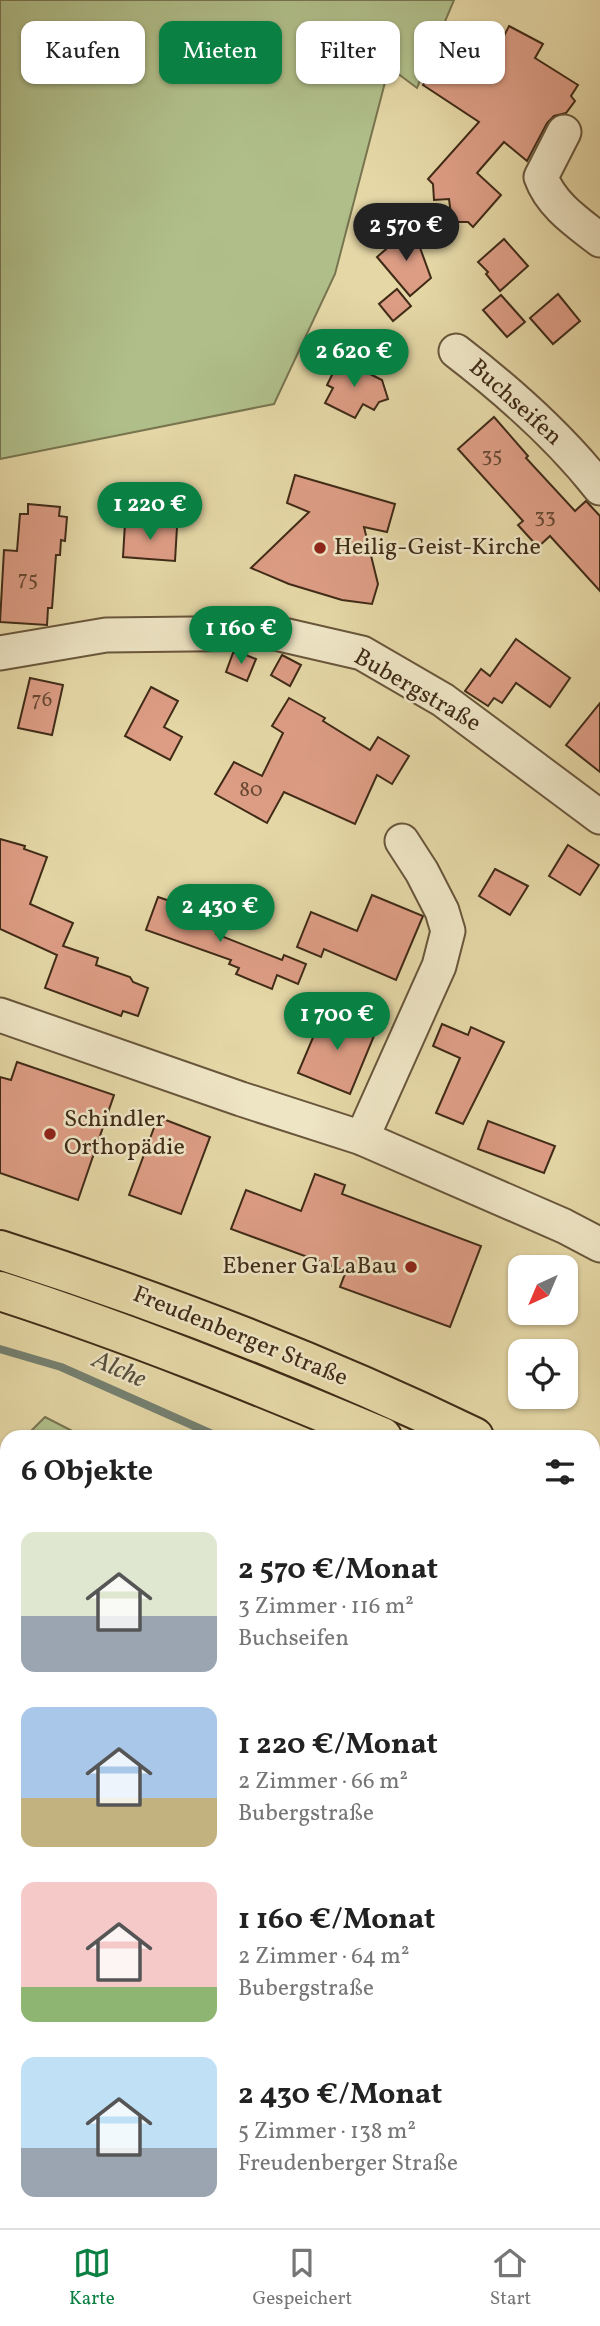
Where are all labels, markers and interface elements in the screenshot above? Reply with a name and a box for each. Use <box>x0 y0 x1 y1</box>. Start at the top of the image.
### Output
chip: Kaufen <box>21 21 145 84</box>
chip: Mieten <box>159 21 282 84</box>
chip: Filter <box>296 21 400 84</box>
chip: Neu <box>414 21 505 84</box>
pin: 2 570 € <box>341 204 471 263</box>
text: 2 570 € <box>369 210 443 242</box>
pin: 2 620 € <box>289 330 419 389</box>
text: 2 620 € <box>316 336 392 368</box>
street label: Buchseifen <box>461 352 569 454</box>
house number: 35 <box>482 441 502 470</box>
pin: 1 220 € <box>85 482 215 542</box>
text: 1 220 € <box>113 489 187 521</box>
house number: 33 <box>534 502 556 531</box>
place label: Heilig-Geist-Kirche <box>334 531 541 565</box>
marker: Heilig-Geist-Kirche <box>312 540 328 556</box>
house number: 75 <box>18 565 38 594</box>
pin: 1 160 € <box>176 606 306 666</box>
text: 1 160 € <box>205 613 277 645</box>
street label: Bubergstraße <box>347 641 487 741</box>
house number: 76 <box>32 686 52 715</box>
house number: 80 <box>239 776 263 805</box>
pin: 2 430 € <box>155 884 285 944</box>
text: 2 430 € <box>182 891 258 923</box>
pin: 1 700 € <box>272 992 402 1052</box>
text: 1 700 € <box>300 999 374 1031</box>
place label: Schindler Orthopädie <box>64 1103 185 1165</box>
marker: Schindler Orthopädie <box>42 1126 58 1142</box>
place label: Ebener GaLaBau <box>222 1250 397 1284</box>
north arrow <box>508 1255 578 1325</box>
map controls <box>508 1255 578 1409</box>
marker: Ebener GaLaBau <box>403 1259 419 1275</box>
street label: Freudenberger Straße <box>127 1278 353 1396</box>
button: locate <box>508 1339 578 1409</box>
water label: Alche <box>85 1342 152 1398</box>
text: 6 Objekte <box>21 1451 153 1493</box>
icon: filters <box>541 1453 579 1491</box>
text: 2 570 €/Monat <box>238 1549 438 1591</box>
icon: home <box>77 1560 161 1644</box>
text: 3 Zimmer · 116 m² <box>238 1591 414 1623</box>
text: Buchseifen <box>238 1623 349 1655</box>
text: 1 220 €/Monat <box>238 1724 438 1766</box>
icon: home <box>77 1735 161 1819</box>
text: 2 Zimmer · 66 m² <box>238 1766 408 1798</box>
text: Bubergstraße <box>238 1798 374 1830</box>
text: 1 160 €/Monat <box>238 1899 435 1941</box>
icon: home <box>77 1910 161 1994</box>
text: 2 Zimmer · 64 m² <box>238 1941 410 1973</box>
text: Bubergstraße <box>238 1973 374 2005</box>
text: 2 430 €/Monat <box>238 2074 442 2116</box>
icon: home <box>77 2085 161 2169</box>
text: 5 Zimmer · 138 m² <box>238 2116 416 2148</box>
text: Freudenberger Straße <box>238 2148 458 2180</box>
tab: Karte <box>69 2244 115 2312</box>
tab: Gespeichert <box>252 2244 352 2312</box>
tab: Start <box>490 2244 531 2312</box>

